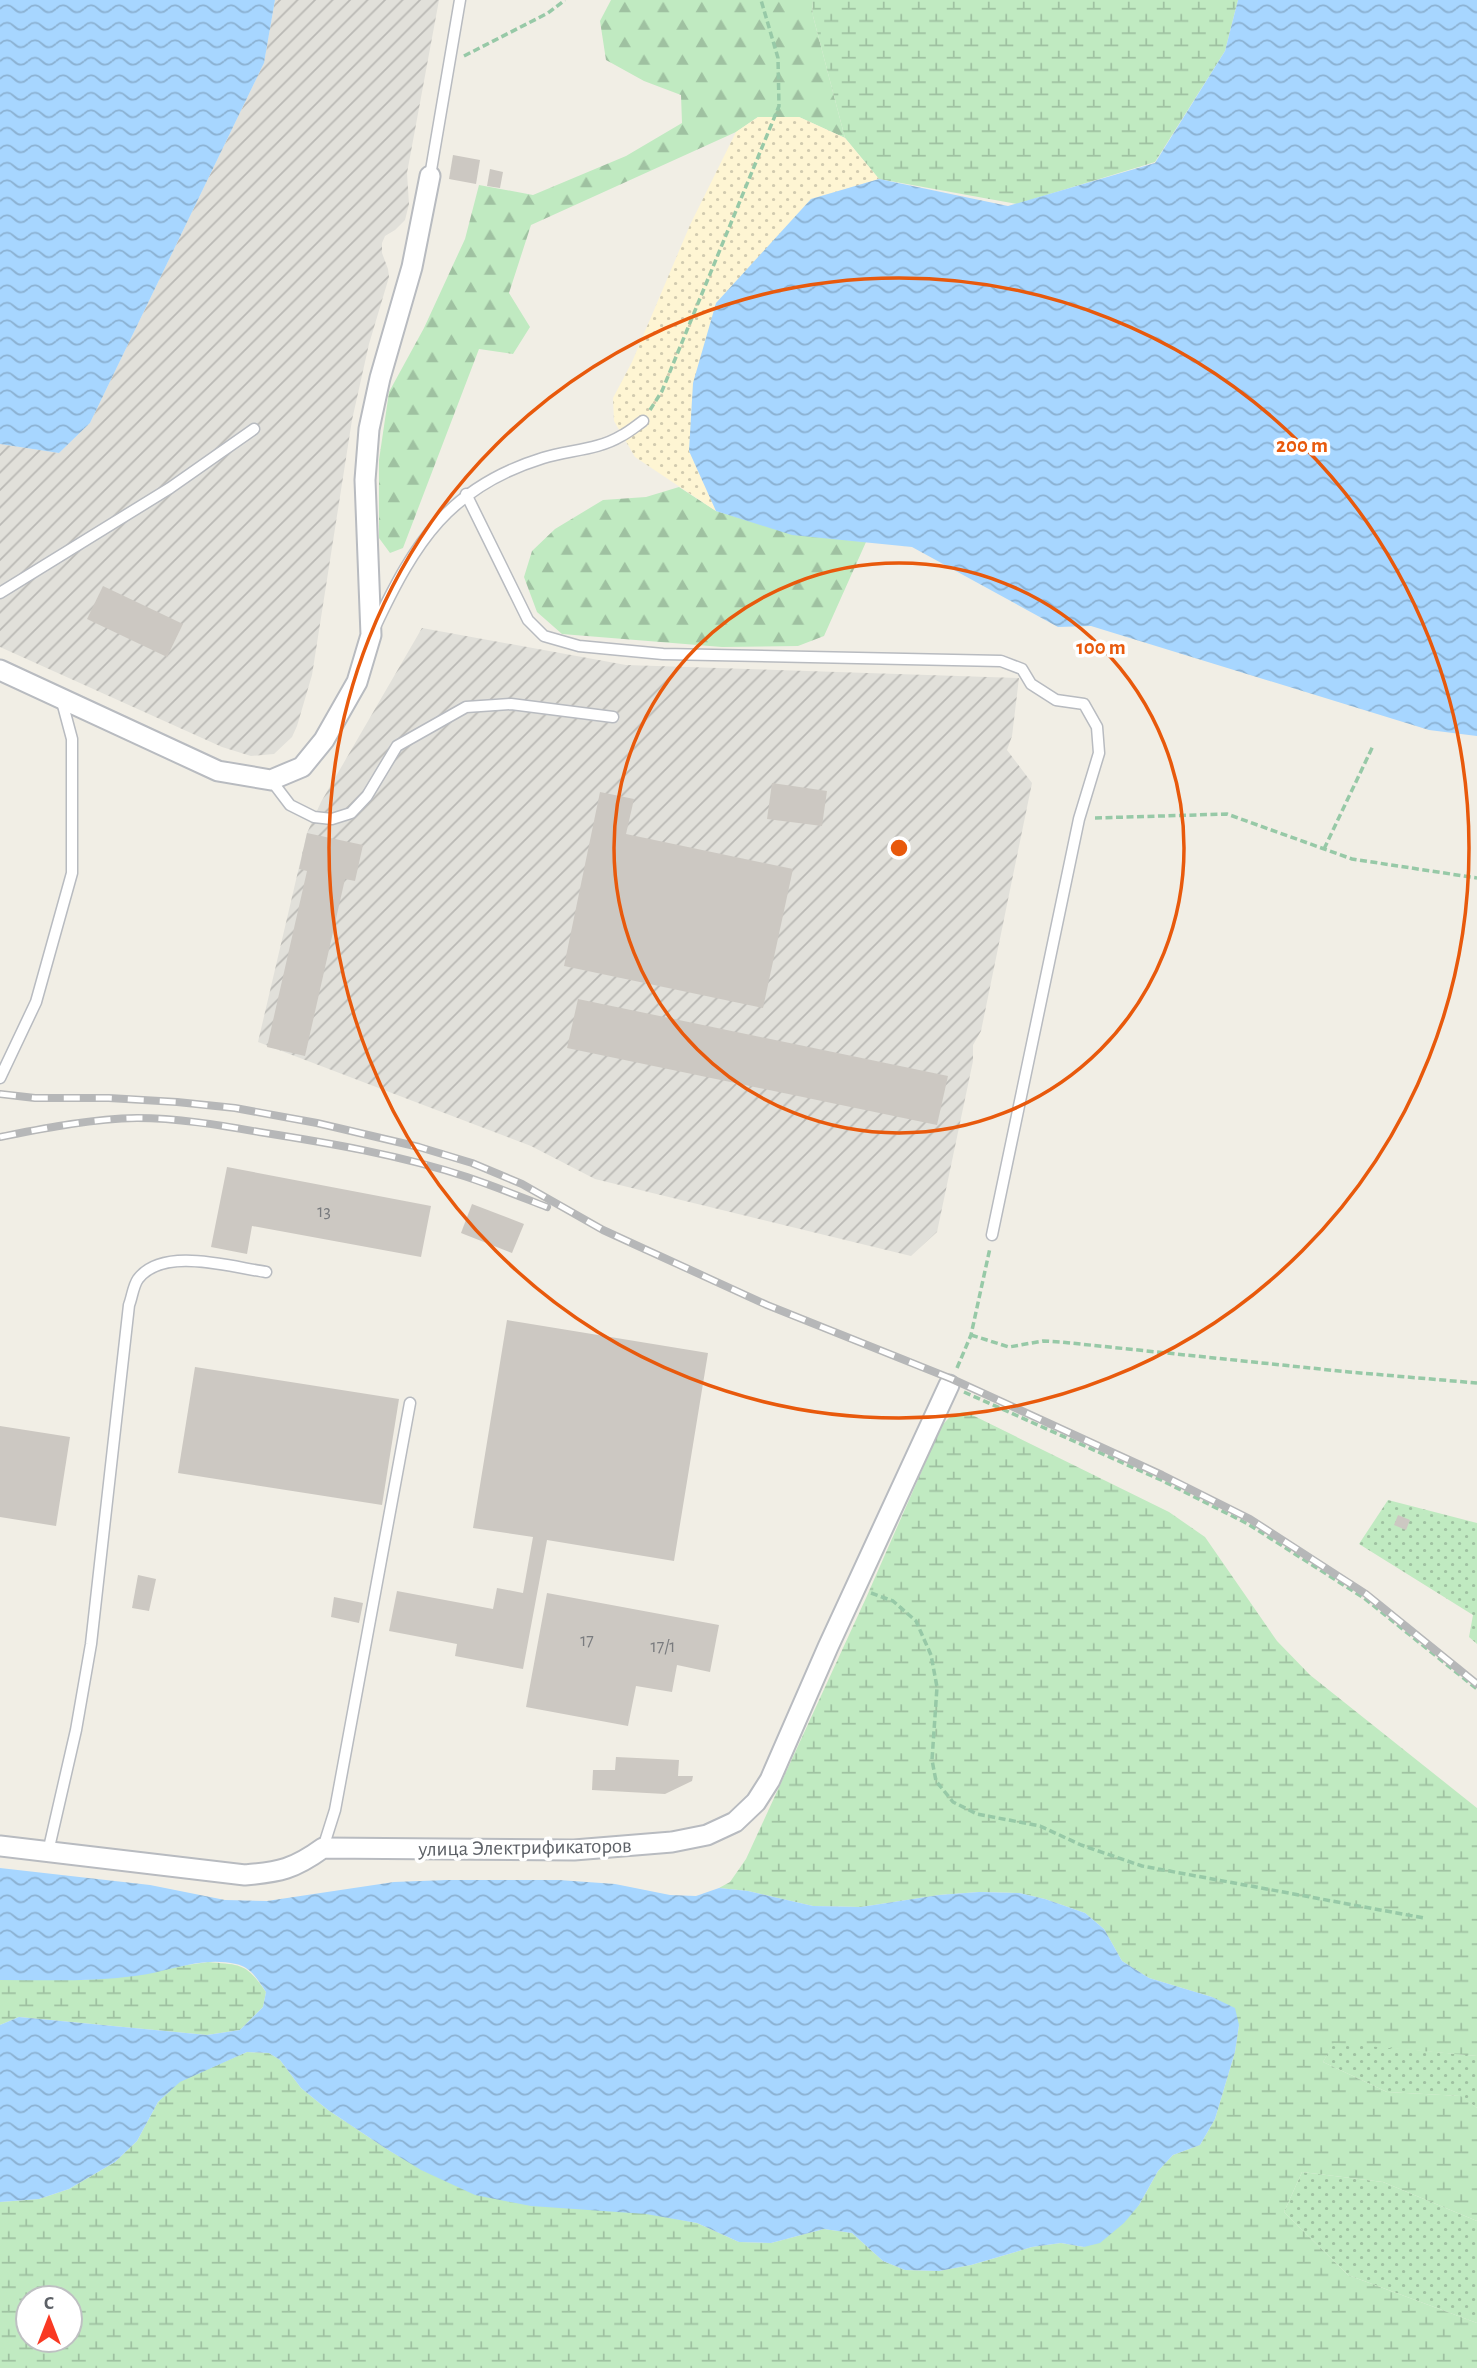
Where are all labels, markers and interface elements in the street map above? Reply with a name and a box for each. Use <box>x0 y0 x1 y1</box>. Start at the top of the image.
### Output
text: 200 m <box>1276 435 1328 456</box>
text: 100 m <box>1076 637 1126 658</box>
centre of rings <box>887 836 911 860</box>
house number: 13 <box>317 1203 331 1221</box>
house number: 17 <box>580 1632 594 1650</box>
house number: 17/1 <box>650 1638 676 1656</box>
street label: улица Электрификаторов <box>417 1835 632 1860</box>
north arrow <box>14 2284 84 2354</box>
text: С <box>44 2294 54 2313</box>

